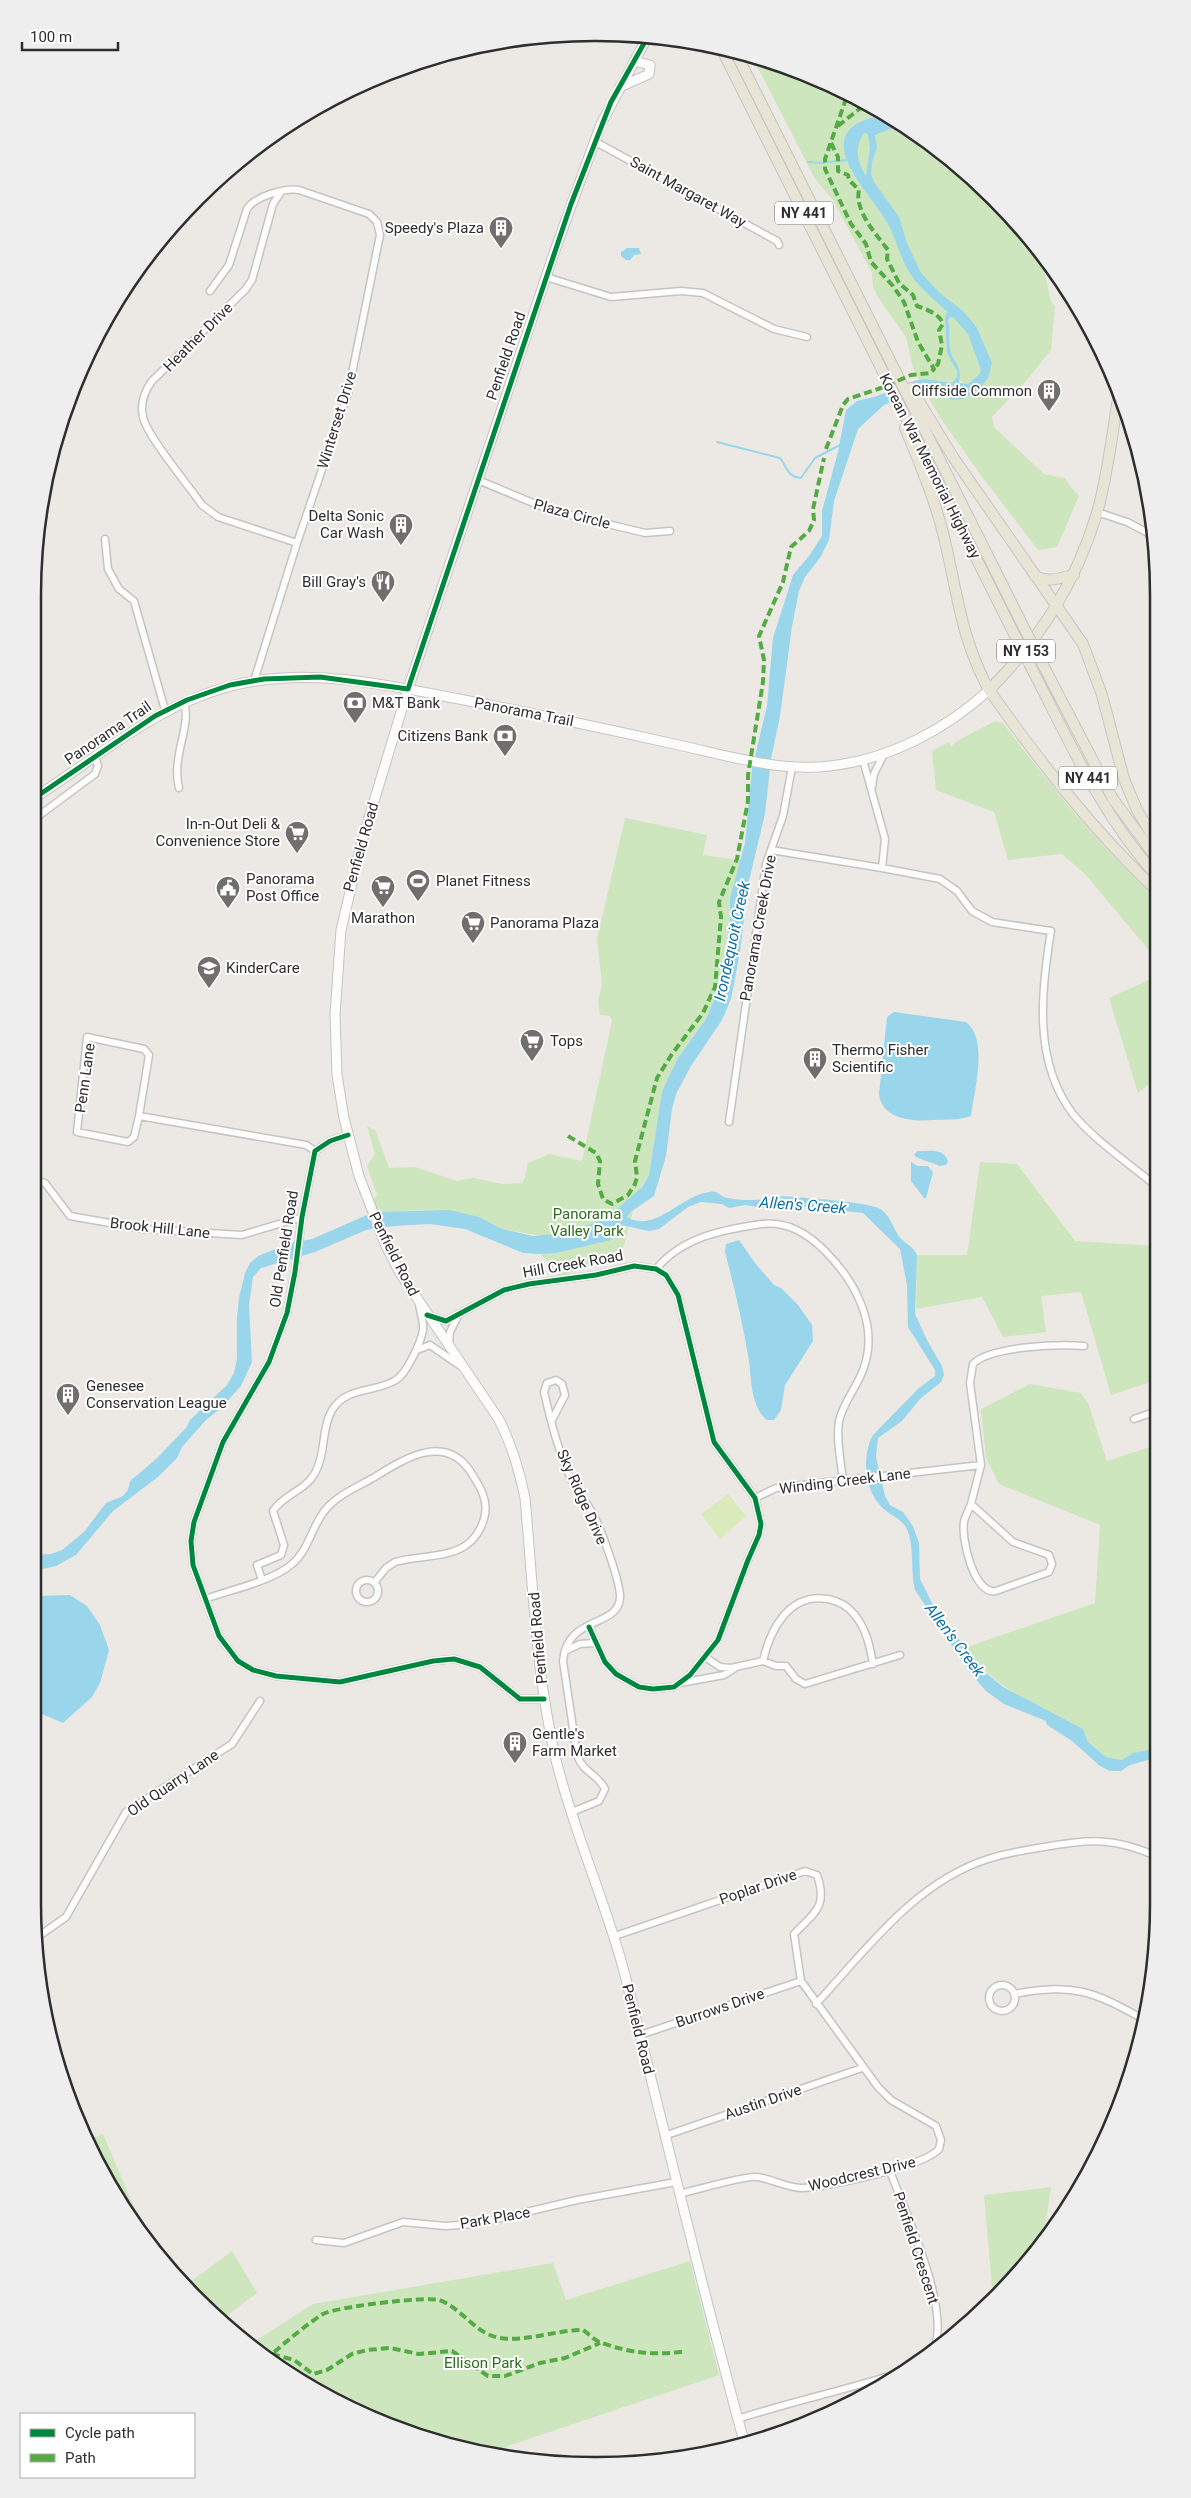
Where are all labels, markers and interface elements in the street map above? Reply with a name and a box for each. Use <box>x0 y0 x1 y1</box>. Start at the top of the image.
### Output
scale bar <box>22 20 119 52</box>
text: 100 m <box>30 28 72 46</box>
street label: Saint Margaret Way <box>627 153 749 231</box>
road number: NY 441 <box>775 202 833 224</box>
building icon: Speedy's Plaza <box>488 215 514 249</box>
place label: Speedy's Plaza <box>385 219 484 237</box>
street label: Heather Drive <box>160 299 236 375</box>
street label: Penfield Road <box>482 310 530 402</box>
street label: Winterset Drive <box>314 369 360 471</box>
street label: Korean War Memorial Highway <box>875 370 985 562</box>
building icon: Cliffside Common <box>1036 378 1062 412</box>
place label: Cliffside Common <box>912 382 1032 400</box>
street label: Plaza Circle <box>532 495 612 533</box>
place label: Delta Sonic Car Wash <box>309 507 384 542</box>
building icon: Delta Sonic Car Wash <box>388 512 414 546</box>
restaurant icon: Bill Gray's <box>370 569 396 603</box>
place label: Bill Gray's <box>302 573 366 591</box>
road number: NY 153 <box>997 640 1055 662</box>
bank icon: M&T Bank <box>342 690 368 724</box>
place label: M&T Bank <box>372 694 441 712</box>
street label: Panorama Trail <box>473 694 575 730</box>
street label: Panorama Trail <box>61 697 155 769</box>
bank icon: Citizens Bank <box>492 723 518 757</box>
place label: Citizens Bank <box>398 727 488 745</box>
road number: NY 441 <box>1059 766 1117 790</box>
street label: Penfield Road <box>340 800 382 894</box>
place label: In-n-Out Deli & Convenience Store <box>155 815 281 850</box>
supermarket icon: In-n-Out Deli & Convenience Store <box>284 820 310 854</box>
street label: Panorama Creek Drive <box>736 854 780 1002</box>
sports icon: Planet Fitness <box>405 868 431 902</box>
place label: Panorama Post Office <box>246 870 319 905</box>
place label: Planet Fitness <box>436 872 531 890</box>
supermarket icon: Marathon <box>370 874 396 908</box>
public building icon: Panorama Post Office <box>215 875 241 909</box>
water label: Irondequoit Creek <box>710 878 754 1003</box>
place label: Marathon <box>351 909 415 927</box>
supermarket icon: Panorama Plaza <box>460 910 486 944</box>
place label: Panorama Plaza <box>490 914 599 932</box>
school or university icon: KinderCare <box>196 955 222 989</box>
place label: KinderCare <box>226 959 300 977</box>
supermarket icon: Tops <box>519 1028 545 1062</box>
place label: Tops <box>550 1032 583 1050</box>
place label: Thermo Fisher Scientific <box>832 1041 929 1076</box>
street label: Penn Lane <box>71 1042 99 1114</box>
building icon: Thermo Fisher Scientific <box>802 1046 828 1080</box>
street label: Old Penfield Road <box>266 1189 302 1309</box>
water label: Allen's Creek <box>758 1192 848 1218</box>
park label: Panorama Valley Park <box>550 1205 624 1240</box>
street label: Penfield Road <box>365 1209 423 1299</box>
street label: Brook Hill Lane <box>109 1214 211 1242</box>
street label: Hill Creek Road <box>521 1246 625 1282</box>
place label: Genesee Conservation League <box>86 1377 227 1412</box>
building icon: Genesee Conservation League <box>55 1382 81 1416</box>
street label: Sky Ridge Drive <box>553 1447 611 1548</box>
street label: Winding Creek Lane <box>778 1464 912 1498</box>
street label: Penfield Road <box>525 1591 551 1685</box>
water label: Allen's Creek <box>921 1599 990 1681</box>
place label: Gentle's Farm Market <box>532 1725 617 1760</box>
building icon: Gentle's Farm Market <box>502 1730 528 1764</box>
street label: Old Quarry Lane <box>124 1746 222 1820</box>
street label: Poplar Drive <box>717 1865 799 1909</box>
street label: Penfield Road <box>618 1982 658 2076</box>
street label: Burrows Drive <box>673 1984 767 2032</box>
street label: Austin Drive <box>722 2080 804 2124</box>
street label: Woodcrest Drive <box>807 2153 917 2195</box>
street label: Penfield Crescent <box>889 2190 943 2307</box>
street label: Park Place <box>458 2203 532 2233</box>
park label: Ellison Park <box>444 2354 522 2372</box>
legend <box>20 2413 195 2478</box>
text: Cycle path <box>65 2424 135 2442</box>
text: Path <box>65 2449 96 2467</box>

